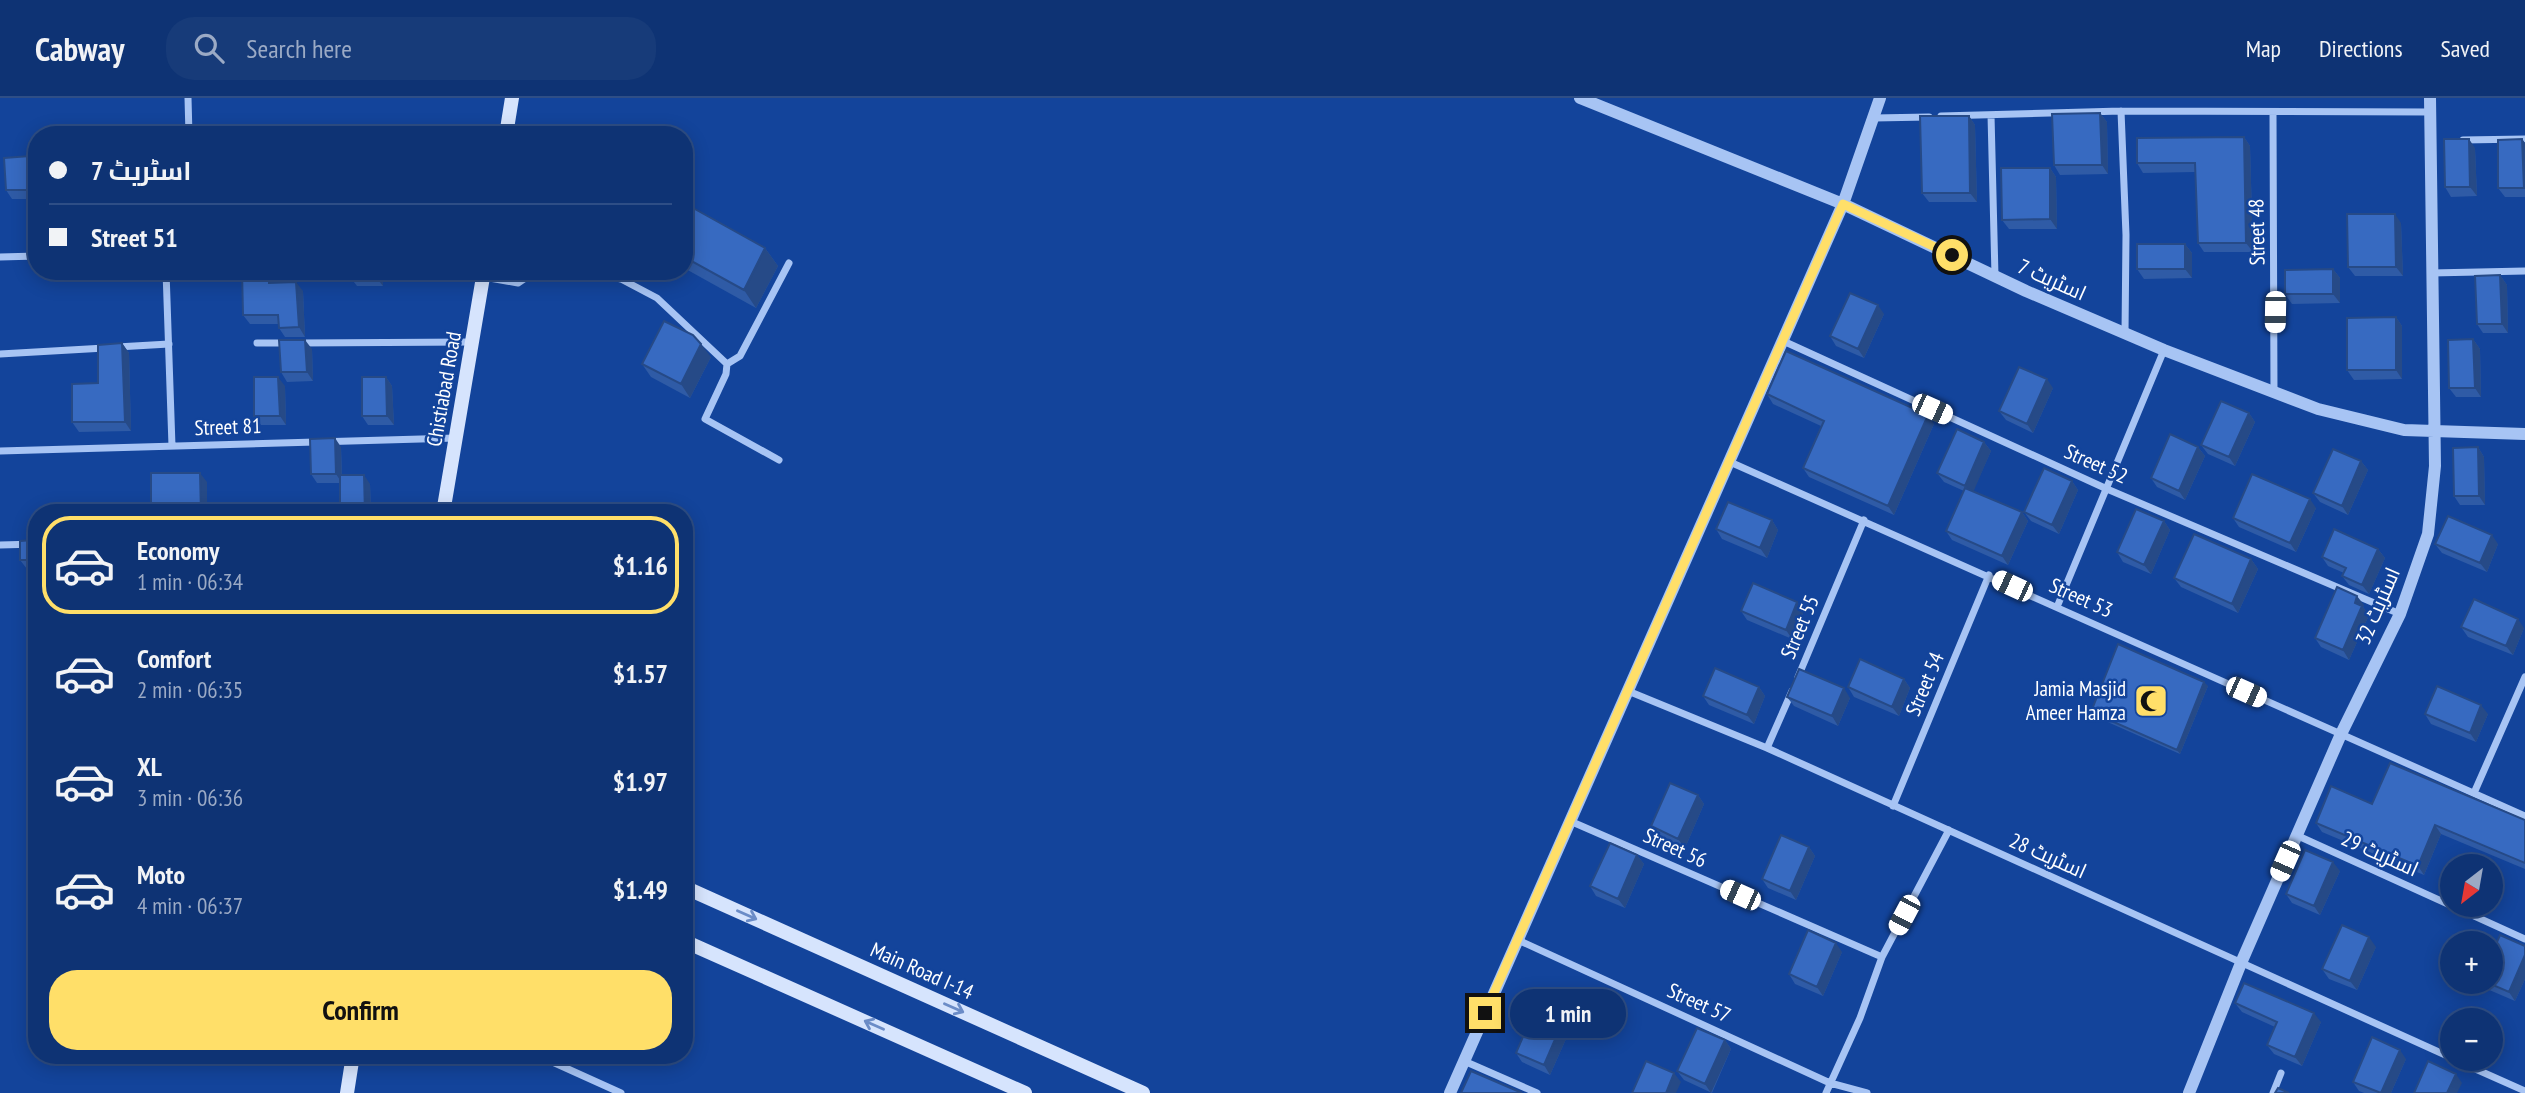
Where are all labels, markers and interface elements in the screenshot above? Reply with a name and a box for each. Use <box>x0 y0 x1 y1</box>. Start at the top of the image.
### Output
search box <box>166 17 656 80</box>
text: Cabway <box>35 27 124 70</box>
icon: search <box>190 29 228 67</box>
text: Search here <box>246 32 352 65</box>
text: Map <box>2246 33 2281 64</box>
text: Directions <box>2319 33 2403 64</box>
text: Saved <box>2441 33 2490 64</box>
text: اسٹریٹ 7 <box>91 154 191 187</box>
street label: Street 48 <box>2242 198 2271 266</box>
text: Street 51 <box>91 221 178 254</box>
route start <box>1936 239 1968 271</box>
street label: اسٹریٹ 7 <box>2014 253 2091 307</box>
car <box>2265 291 2286 333</box>
street label: Chistiabad Road <box>420 329 467 448</box>
car <box>1909 391 1956 427</box>
street label: Street 81 <box>194 412 262 441</box>
street label: Street 52 <box>2060 438 2132 489</box>
icon: car <box>53 534 116 597</box>
text: Economy <box>137 534 219 567</box>
text: $1.16 <box>613 549 668 582</box>
street label: اسٹریٹ 32 <box>2349 563 2406 649</box>
text: 1 min · 06:34 <box>137 567 243 596</box>
car <box>1989 568 2036 604</box>
street label: Street 53 <box>2045 572 2117 623</box>
street label: Street 55 <box>1774 591 1825 663</box>
icon: car <box>53 642 116 705</box>
text: Comfort <box>137 642 211 675</box>
street label: Street 54 <box>1899 647 1950 720</box>
text: $1.57 <box>613 657 668 690</box>
car <box>2223 674 2270 710</box>
text: 2 min · 06:35 <box>137 675 243 704</box>
place label: Jamia Masjid Ameer Hamza <box>2026 675 2126 726</box>
mosque icon: Jamia Masjid Ameer Hamza <box>2132 682 2170 720</box>
icon: car <box>53 750 116 813</box>
text: XL <box>137 750 162 783</box>
text: $1.97 <box>613 765 668 798</box>
text: 3 min · 06:36 <box>137 783 243 812</box>
street label: Street 56 <box>1639 822 1711 873</box>
street label: اسٹریٹ 29 <box>2337 825 2423 882</box>
street label: اسٹریٹ 28 <box>2005 827 2091 884</box>
car <box>2267 838 2304 884</box>
north arrow <box>2440 854 2502 917</box>
map controls <box>2440 854 2503 1071</box>
icon: car <box>53 858 116 921</box>
text: Moto <box>137 858 185 891</box>
text: $1.49 <box>613 873 668 906</box>
car <box>1717 877 1764 913</box>
text: 4 min · 06:37 <box>137 891 243 920</box>
car <box>1885 892 1924 938</box>
one-way arrow <box>735 909 757 922</box>
button: + <box>2440 931 2503 994</box>
street label: Main Road I-14 <box>866 936 979 1006</box>
button: Confirm <box>49 970 672 1050</box>
street label: Street 57 <box>1663 977 1735 1028</box>
callout: 1 min <box>1510 988 1625 1038</box>
route end <box>1469 997 1501 1029</box>
text: 1 min <box>1545 999 1591 1028</box>
one-way arrow <box>943 1002 964 1015</box>
button: − <box>2440 1008 2503 1071</box>
one-way arrow <box>863 1018 885 1031</box>

